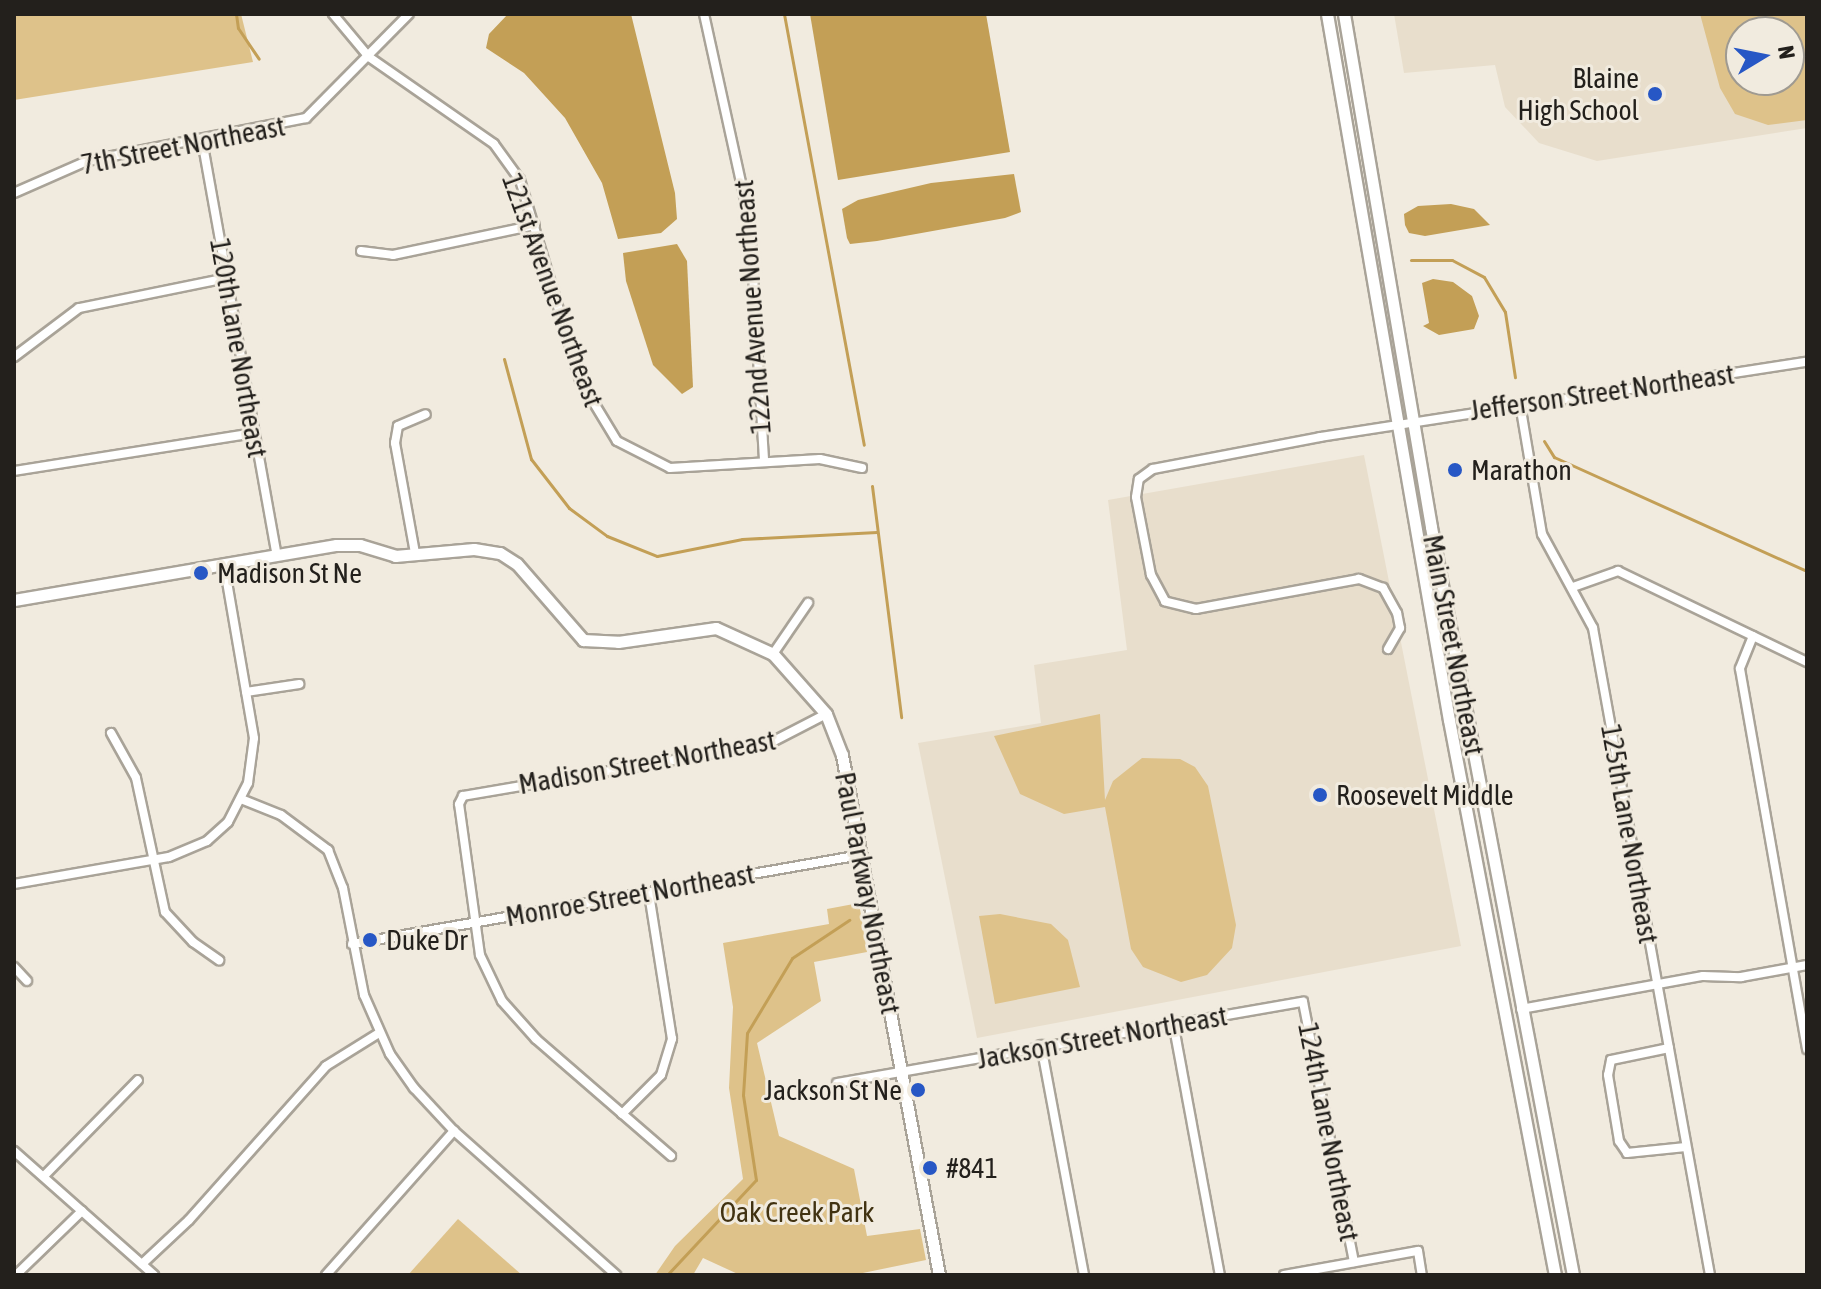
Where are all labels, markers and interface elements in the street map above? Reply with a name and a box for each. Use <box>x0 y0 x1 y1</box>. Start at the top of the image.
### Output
north arrow <box>1725 16 1805 96</box>
text: N <box>1773 44 1801 61</box>
place label: Blaine High School <box>1517 61 1639 127</box>
marker: Blaine High School <box>1646 85 1664 103</box>
street label: 7th Street Northeast <box>78 109 288 181</box>
street label: 121st Avenue Northeast <box>495 169 611 411</box>
street label: 122nd Avenue Northeast <box>726 179 778 435</box>
street label: 120th Lane Northeast <box>203 236 275 460</box>
street label: Jefferson Street Northeast <box>1468 357 1736 427</box>
place label: Marathon <box>1471 453 1572 487</box>
marker: Marathon <box>1446 461 1464 479</box>
street label: Main Street Northeast <box>1416 532 1492 758</box>
place label: Madison St Ne <box>217 556 362 590</box>
marker: Madison St Ne <box>192 564 210 582</box>
street label: 125th Lane Northeast <box>1594 722 1666 946</box>
street label: Madison Street Northeast <box>516 723 778 801</box>
street label: Paul Parkway Northeast <box>828 769 908 1017</box>
place label: Roosevelt Middle <box>1336 778 1514 812</box>
marker: Roosevelt Middle <box>1311 786 1329 804</box>
street label: Monroe Street Northeast <box>503 857 757 933</box>
place label: Duke Dr <box>386 923 467 957</box>
marker: Duke Dr <box>361 931 379 949</box>
street label: Jackson Street Northeast <box>974 998 1230 1076</box>
street label: 124th Lane Northeast <box>1291 1020 1367 1244</box>
place label: Jackson St Ne <box>764 1073 902 1107</box>
marker: Jackson St Ne <box>909 1081 927 1099</box>
place label: #841 <box>946 1151 998 1185</box>
marker: #841 <box>921 1159 939 1177</box>
park label: Oak Creek Park <box>720 1195 874 1229</box>

